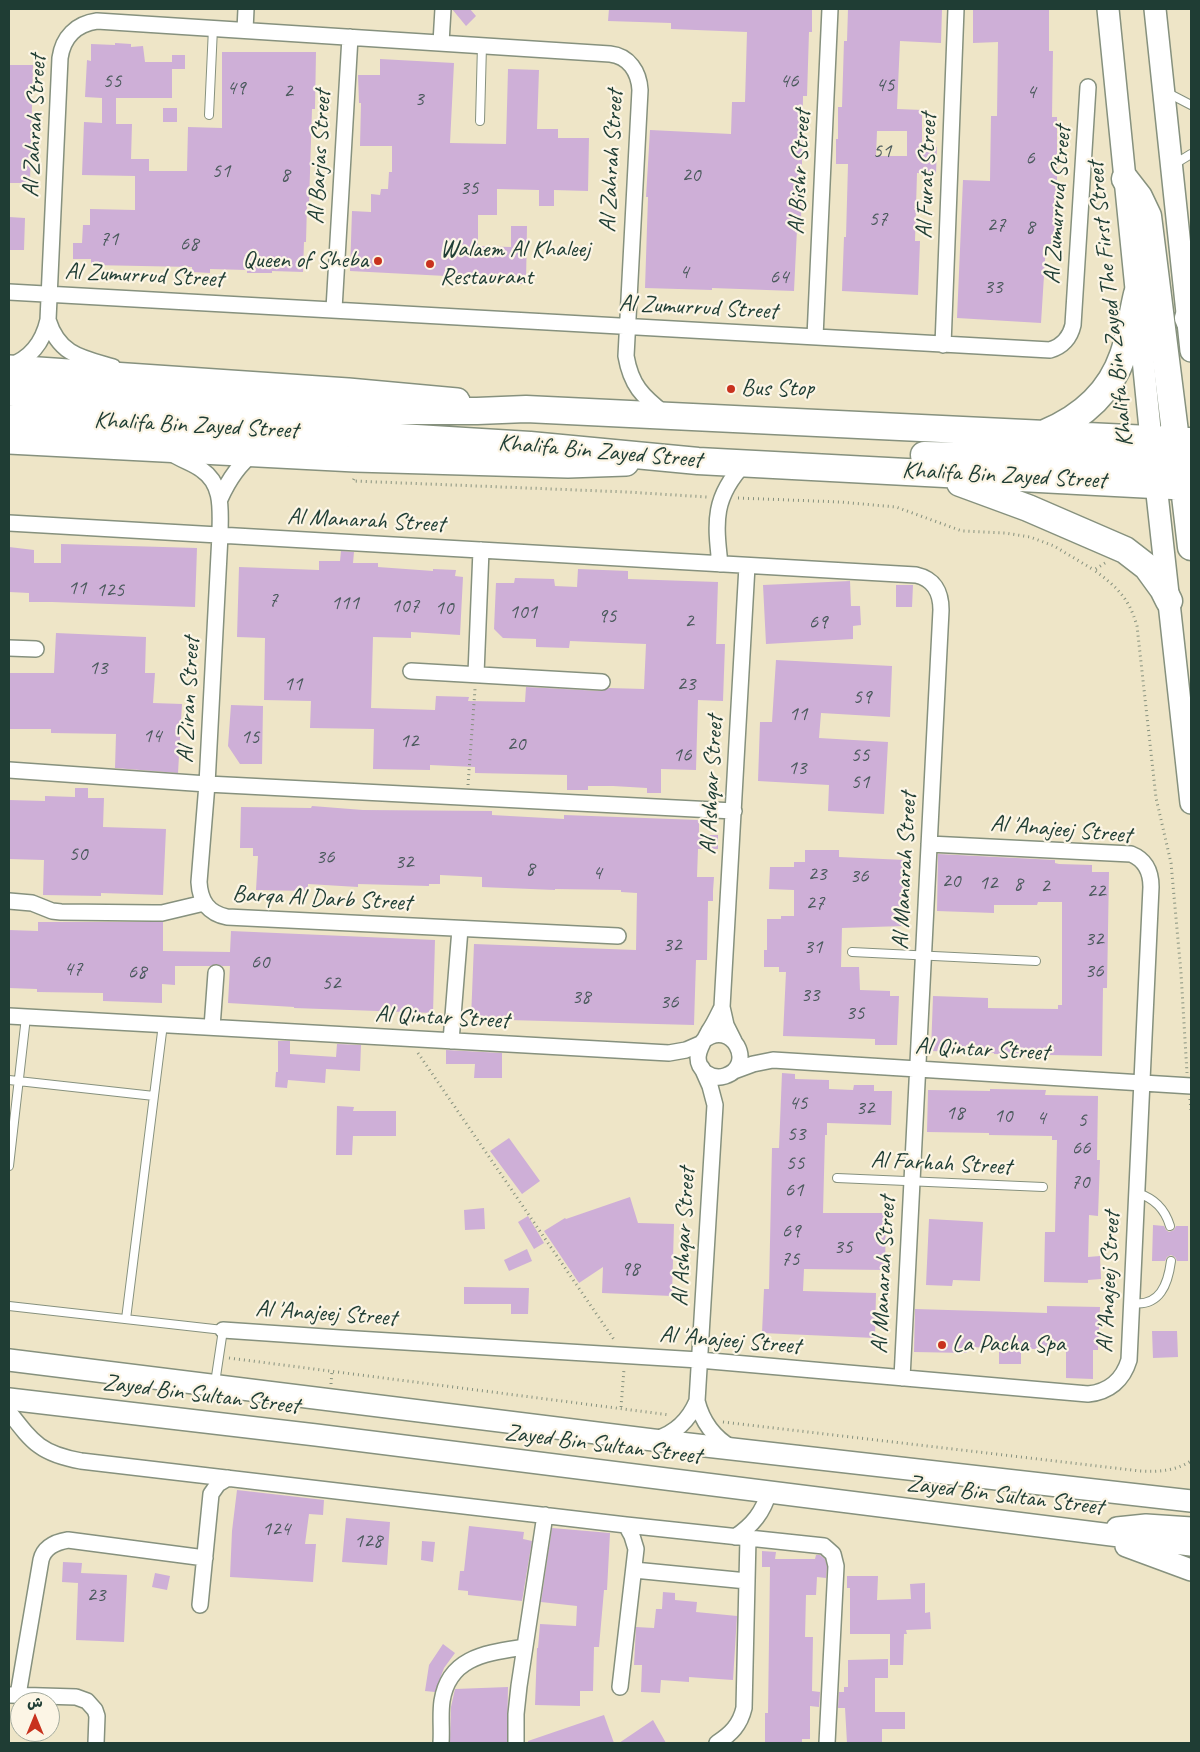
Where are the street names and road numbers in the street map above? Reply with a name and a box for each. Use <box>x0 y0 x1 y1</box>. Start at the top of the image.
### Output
street label: Al Zahrah Street <box>17 54 53 198</box>
street label: Al Barjas Street <box>302 89 338 225</box>
street label: Al Zahrah Street <box>594 89 630 233</box>
street label: Al Bishr Street <box>782 109 818 235</box>
street label: Al Furat Street <box>910 113 944 239</box>
street label: Al Zumurrud Street <box>1038 125 1078 285</box>
street label: Khalifa Bin Zayed The First Street <box>1082 160 1140 448</box>
street label: Al Zumurrud Street <box>64 257 224 295</box>
street label: Al Zumurrud Street <box>618 289 778 327</box>
street label: Khalifa Bin Zayed Street <box>93 406 299 446</box>
street label: Khalifa Bin Zayed Street <box>497 429 703 475</box>
street label: Khalifa Bin Zayed Street <box>901 456 1107 496</box>
street label: Al Manarah Street <box>287 502 445 540</box>
street label: Al Ziran Street <box>171 636 207 764</box>
street label: Al Ashqar Street <box>694 715 730 855</box>
street label: Al Manarah Street <box>886 792 924 950</box>
street label: Al 'Anajeej Street <box>989 809 1133 851</box>
street label: Barqa Al Darb Street <box>232 880 412 918</box>
street label: Al Qintar Street <box>374 1000 510 1036</box>
street label: Al Qintar Street <box>914 1032 1050 1068</box>
street label: Al Farhah Street <box>870 1146 1012 1182</box>
street label: Al Ashqar Street <box>666 1167 702 1307</box>
street label: Al Manarah Street <box>865 1196 903 1354</box>
street label: Al 'Anajeej Street <box>1091 1211 1127 1353</box>
street label: Al 'Anajeej Street <box>255 1295 397 1333</box>
street label: Al 'Anajeej Street <box>658 1320 802 1362</box>
street label: Zayed Bin Sultan Street <box>101 1369 301 1421</box>
street label: Zayed Bin Sultan Street <box>503 1419 703 1471</box>
street label: Zayed Bin Sultan Street <box>905 1470 1105 1522</box>

